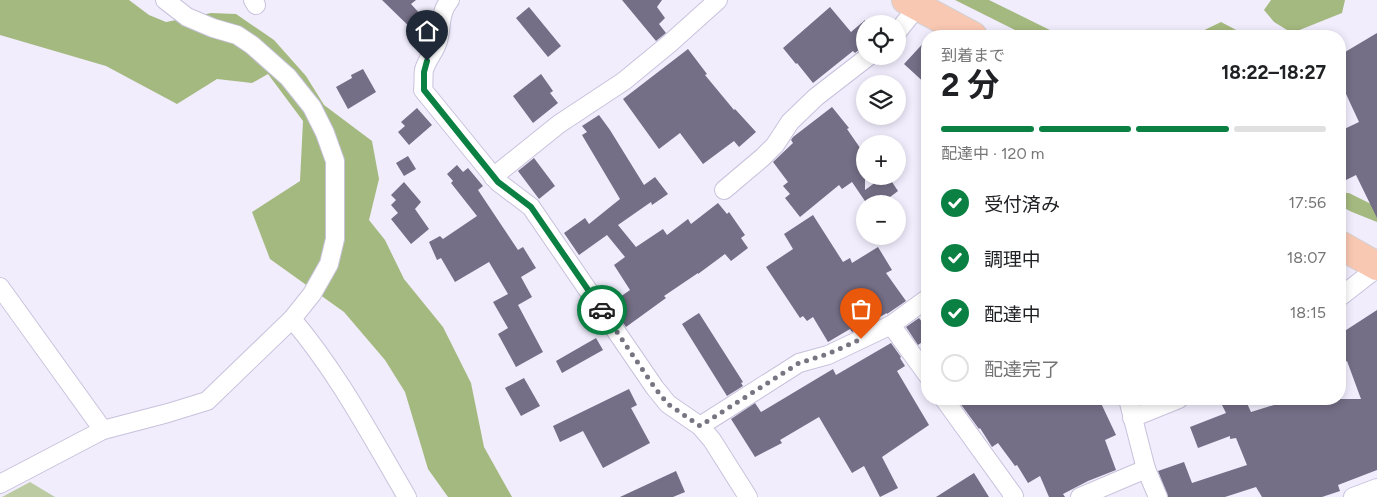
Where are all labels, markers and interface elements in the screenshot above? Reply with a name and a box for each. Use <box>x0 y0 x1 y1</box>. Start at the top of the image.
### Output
pin <box>406 10 448 61</box>
map controls <box>856 15 906 245</box>
button: locate <box>856 15 906 65</box>
icon: home <box>413 17 441 45</box>
text: 到着まで <box>941 46 1005 65</box>
text: 18:22–18:27 <box>1221 61 1326 84</box>
text: 2 分 <box>941 66 999 104</box>
button: layers <box>856 75 906 125</box>
button: + <box>856 135 906 185</box>
text: 配達中 · 120 m <box>941 144 1044 163</box>
icon: check <box>941 189 969 217</box>
text: 受付済み <box>984 193 1060 216</box>
text: 17:56 <box>1288 193 1326 212</box>
button: − <box>856 195 906 245</box>
icon: check <box>941 244 969 272</box>
text: 調理中 <box>984 248 1041 271</box>
text: 18:07 <box>1287 248 1326 267</box>
courier <box>577 285 627 335</box>
pin <box>840 288 882 339</box>
icon: bag <box>847 295 875 323</box>
icon: car <box>588 296 616 324</box>
icon: check <box>941 299 969 327</box>
text: 配達中 <box>984 303 1041 326</box>
text: 18:15 <box>1290 303 1326 322</box>
text: 配達完了 <box>984 358 1060 381</box>

